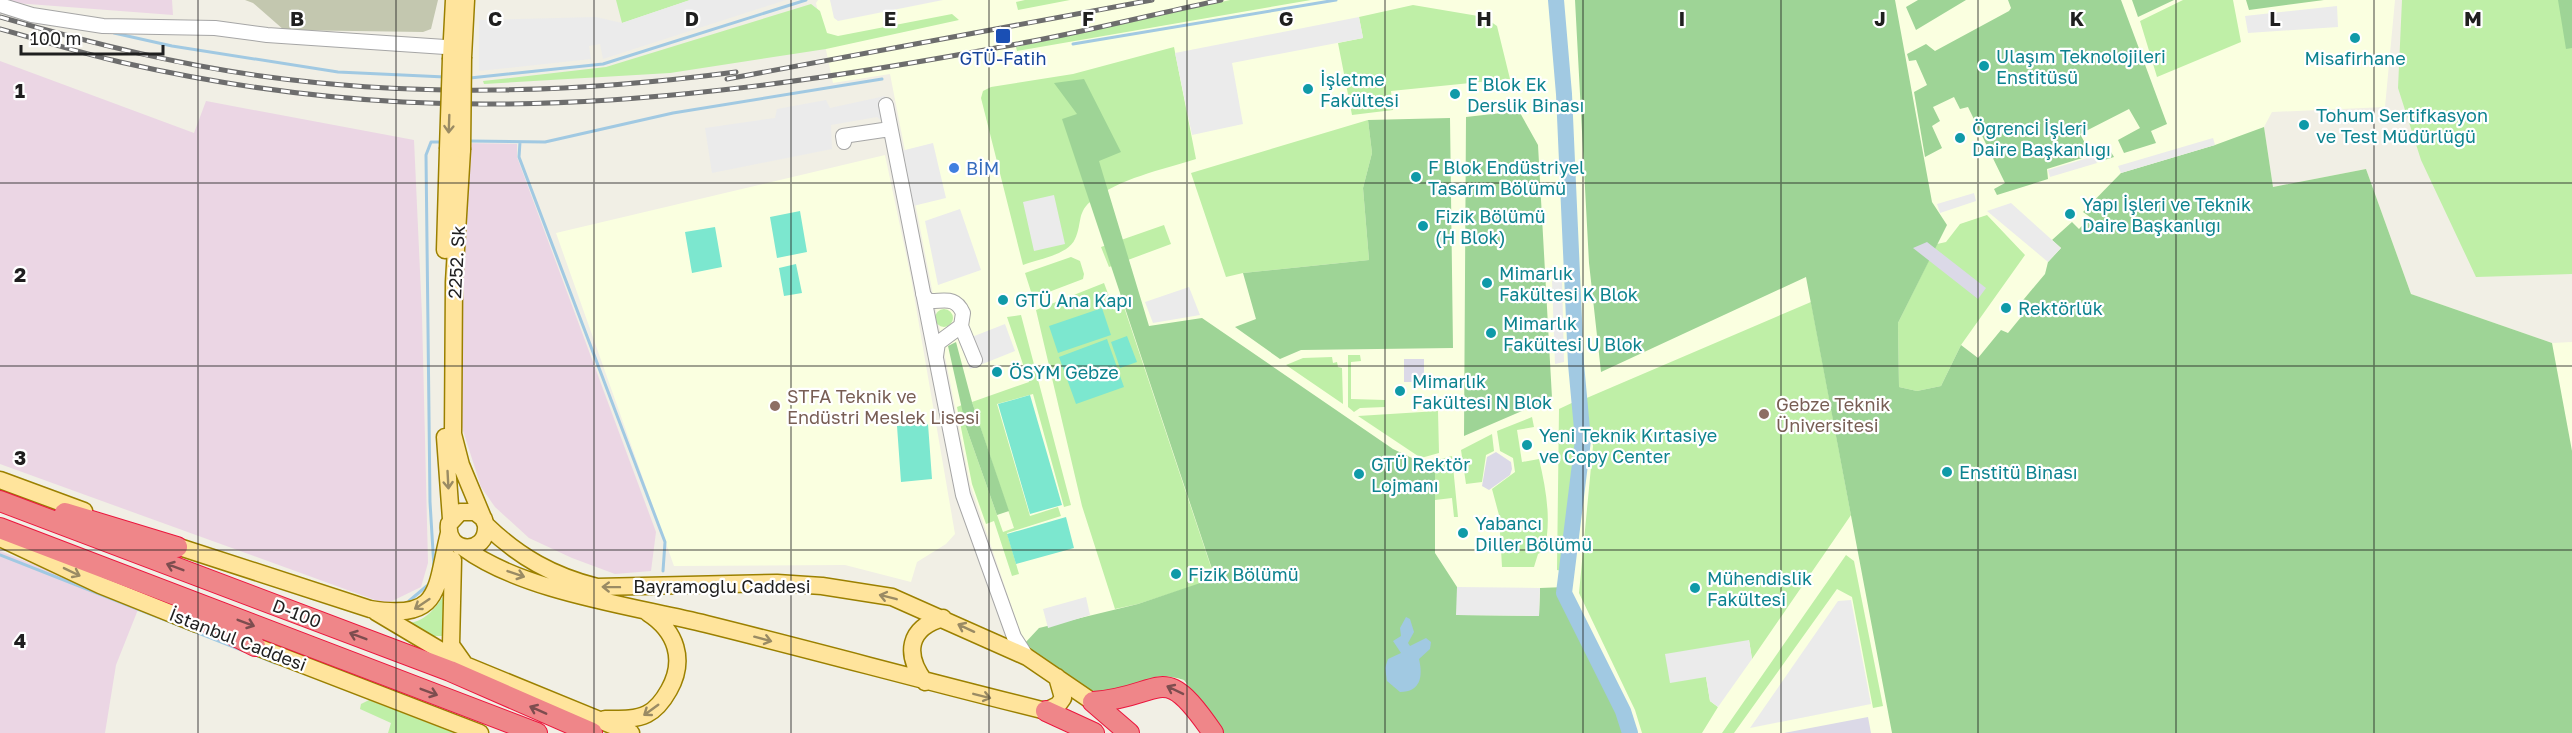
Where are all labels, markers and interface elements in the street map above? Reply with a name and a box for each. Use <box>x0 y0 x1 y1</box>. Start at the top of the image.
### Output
text: B <box>290 6 304 30</box>
text: C <box>488 6 502 30</box>
text: D <box>685 6 699 30</box>
text: E <box>884 6 896 30</box>
text: F <box>1082 6 1094 30</box>
text: G <box>1279 6 1293 30</box>
text: H <box>1476 6 1492 30</box>
text: I <box>1679 6 1685 30</box>
text: J <box>1874 6 1886 30</box>
text: K <box>2070 6 2085 30</box>
text: L <box>2269 6 2281 30</box>
text: M <box>2464 6 2482 30</box>
scale bar <box>21 18 164 56</box>
text: 100 m <box>30 27 81 49</box>
marker: GTÜ-Fatih <box>994 27 1012 45</box>
marker: Misafirhane <box>2348 31 2362 45</box>
place label: Ulaşım Teknolojileri Enstitüsü <box>1996 45 2166 88</box>
place label: GTÜ-Fatih <box>960 47 1046 69</box>
place label: Misafirhane <box>2304 47 2406 69</box>
marker: Ulaşım Teknolojileri Enstitüsü <box>1977 59 1991 73</box>
place label: İşletme Fakültesi <box>1320 68 1399 111</box>
place label: E Blok Ek Derslik Binası <box>1467 73 1584 116</box>
text: 1 <box>15 78 25 102</box>
marker: İşletme Fakültesi <box>1301 82 1315 96</box>
marker: E Blok Ek Derslik Binası <box>1448 87 1462 101</box>
place label: Tohum Sertifkasyon ve Test Müdürlüğü <box>2316 104 2488 147</box>
one-way arrow <box>443 114 455 134</box>
place label: Öğrenci İşleri Daire Başkanlığı <box>1972 117 2111 160</box>
marker: Tohum Sertifkasyon ve Test Müdürlüğü <box>2297 118 2311 132</box>
marker: Öğrenci İşleri Daire Başkanlığı <box>1953 131 1967 145</box>
place label: F Blok Endüstriyel Tasarım Bölümü <box>1428 156 1585 199</box>
place label: BİM <box>966 157 999 179</box>
marker: BİM <box>947 161 961 175</box>
marker: F Blok Endüstriyel Tasarım Bölümü <box>1409 170 1423 184</box>
place label: Yapı İşleri ve Teknik Daire Başkanlığı <box>2082 193 2251 236</box>
place label: Fizik Bölümü (H Blok) <box>1435 205 1546 248</box>
marker: Yapı İşleri ve Teknik Daire Başkanlığı <box>2063 207 2077 221</box>
marker: Fizik Bölümü (H Blok) <box>1416 219 1430 233</box>
street label: 2252. Sk <box>443 225 469 299</box>
text: 2 <box>14 262 26 286</box>
place label: Mimarlık Fakültesi K Blok <box>1499 262 1638 305</box>
marker: Mimarlık Fakültesi K Blok <box>1480 276 1494 290</box>
place label: GTÜ Ana Kapı <box>1015 289 1132 311</box>
marker: GTÜ Ana Kapı <box>996 293 1010 307</box>
place label: Rektörlük <box>2018 297 2103 319</box>
marker: Rektörlük <box>1999 301 2013 315</box>
place label: Mimarlık Fakültesi U Blok <box>1503 312 1643 355</box>
marker: Mimarlık Fakültesi U Blok <box>1484 326 1498 340</box>
place label: ÖSYM Gebze <box>1009 361 1119 383</box>
marker: ÖSYM Gebze <box>990 365 1004 379</box>
place label: Mimarlık Fakültesi N Blok <box>1412 370 1552 413</box>
marker: Mimarlık Fakültesi N Blok <box>1393 384 1407 398</box>
place label: STFA Teknik ve Endüstri Meslek Lisesi <box>787 385 980 428</box>
place label: Gebze Teknik Üniversitesi <box>1776 393 1891 436</box>
marker: STFA Teknik ve Endüstri Meslek Lisesi <box>768 399 782 413</box>
marker: Gebze Teknik Üniversitesi <box>1757 407 1771 421</box>
place label: Yeni Teknik Kırtasiye ve Copy Center <box>1539 424 1717 467</box>
marker: Yeni Teknik Kırtasiye ve Copy Center <box>1520 438 1534 452</box>
text: 3 <box>14 445 26 469</box>
place label: GTÜ Rektör Lojmanı <box>1371 453 1470 496</box>
place label: Enstitü Binası <box>1959 461 2078 483</box>
marker: Enstitü Binası <box>1940 465 1954 479</box>
marker: GTÜ Rektör Lojmanı <box>1352 467 1366 481</box>
one-way arrow <box>442 469 453 489</box>
place label: Yabancı Diller Bölümü <box>1475 512 1592 555</box>
marker: Yabancı Diller Bölümü <box>1456 526 1470 540</box>
one-way arrow <box>166 561 185 572</box>
place label: Fizik Bölümü <box>1188 563 1299 585</box>
one-way arrow <box>63 566 81 578</box>
marker: Fizik Bölümü <box>1169 567 1183 581</box>
place label: Mühendislik Fakültesi <box>1707 567 1812 610</box>
one-way arrow <box>506 570 525 581</box>
street label: Bayramoğlu Caddesi <box>633 575 811 597</box>
one-way arrow <box>601 581 621 593</box>
marker: Mühendislik Fakültesi <box>1688 581 1702 595</box>
one-way arrow <box>879 591 898 603</box>
street label: D-100 <box>269 594 325 632</box>
one-way arrow <box>414 598 430 610</box>
street label: İstanbul Caddesi <box>166 603 310 675</box>
one-way arrow <box>237 618 255 629</box>
one-way arrow <box>958 622 976 634</box>
text: 4 <box>14 628 26 652</box>
one-way arrow <box>349 630 368 641</box>
one-way arrow <box>754 634 773 646</box>
one-way arrow <box>1166 684 1184 696</box>
one-way arrow <box>419 687 438 698</box>
one-way arrow <box>972 690 991 702</box>
one-way arrow <box>643 703 659 716</box>
one-way arrow <box>529 704 547 715</box>

